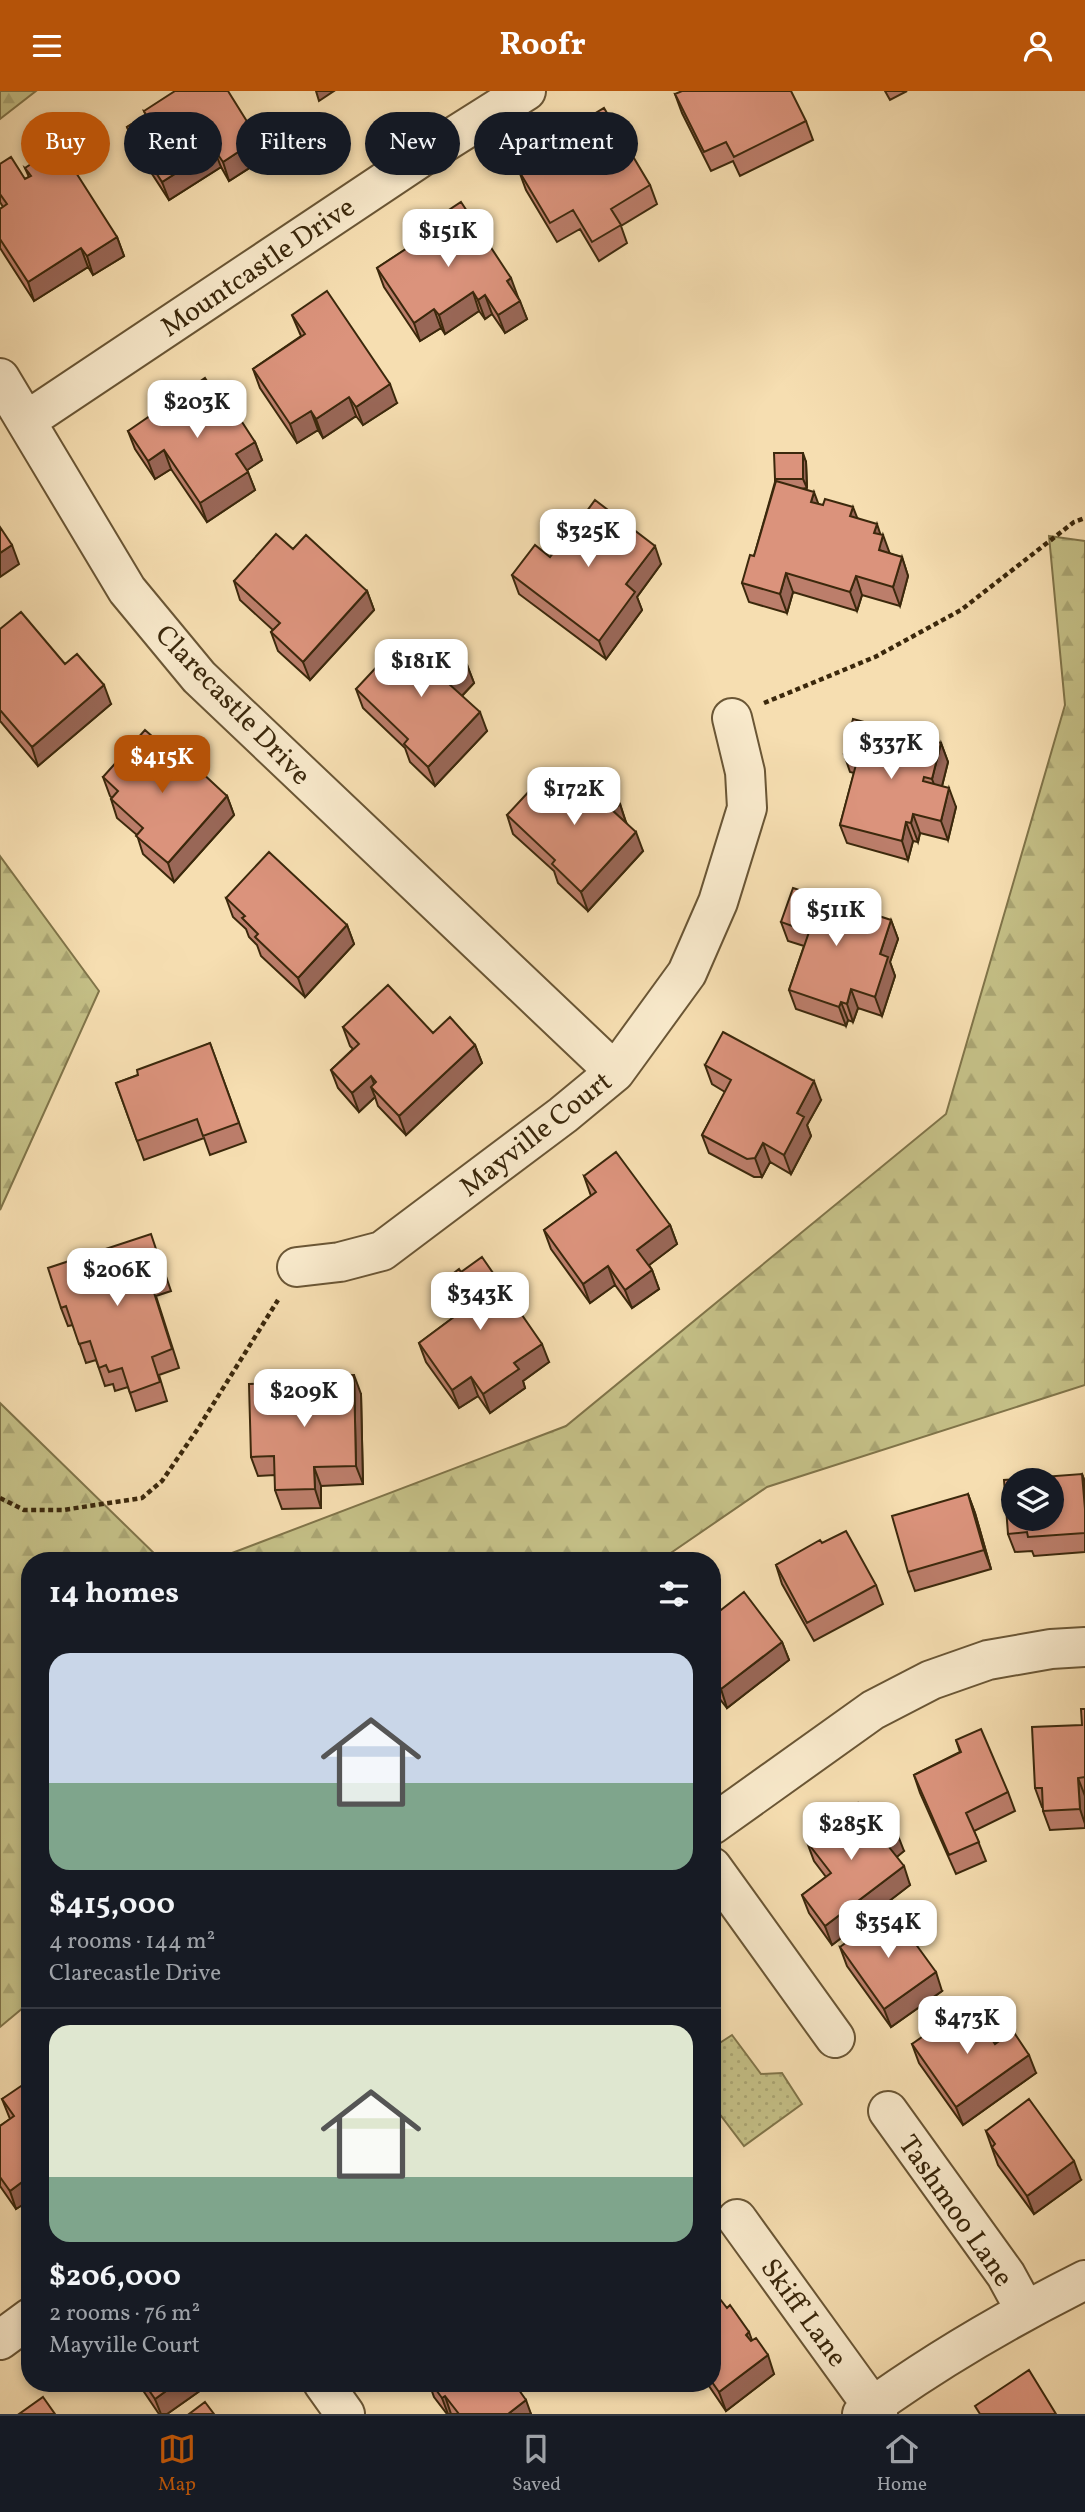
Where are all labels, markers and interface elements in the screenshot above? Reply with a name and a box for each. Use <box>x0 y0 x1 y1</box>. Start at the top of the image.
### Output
text: Roofr <box>499 24 586 68</box>
icon: menu <box>28 27 66 65</box>
icon: person <box>1019 27 1057 65</box>
chip: Buy <box>21 112 110 175</box>
chip: Rent <box>124 112 222 175</box>
chip: Filters <box>236 112 351 175</box>
chip: New <box>365 112 460 175</box>
chip: Apartment <box>474 112 638 175</box>
street label: Mountcastle Drive <box>154 189 363 348</box>
pin: $151K <box>399 209 497 269</box>
text: $151K <box>418 216 478 248</box>
pin: $203K <box>148 381 246 440</box>
text: $203K <box>164 387 230 419</box>
pin: $325K <box>539 510 637 569</box>
text: $325K <box>556 516 620 548</box>
street label: Clarecastle Drive <box>145 617 319 795</box>
pin: $181K <box>372 639 470 699</box>
text: $181K <box>391 646 451 678</box>
pin: $337K <box>842 721 940 781</box>
text: $337K <box>859 728 923 760</box>
pin: $415K <box>113 735 211 795</box>
text: $415K <box>130 742 194 774</box>
pin: $172K <box>525 767 623 827</box>
text: $172K <box>543 774 605 806</box>
pin: $511K <box>787 889 885 948</box>
text: $511K <box>806 895 866 927</box>
street label: Mayville Court <box>452 1063 621 1207</box>
pin: $206K <box>68 1249 166 1308</box>
text: $206K <box>83 1255 151 1287</box>
pin: $343K <box>431 1273 529 1332</box>
text: $343K <box>447 1279 513 1311</box>
pin: $209K <box>255 1369 353 1429</box>
text: $209K <box>270 1376 338 1408</box>
map controls <box>1001 1468 1064 1531</box>
button: layers <box>1001 1468 1064 1531</box>
text: 14 homes <box>49 1573 179 1615</box>
icon: filters <box>655 1575 693 1613</box>
icon: home <box>308 1699 434 1825</box>
pin: $285K <box>802 1803 900 1862</box>
text: $285K <box>819 1809 883 1841</box>
text: $415,000 <box>49 1884 175 1926</box>
pin: $354K <box>839 1901 937 1960</box>
text: $354K <box>855 1907 921 1939</box>
text: 4 rooms · 144 m² <box>49 1926 215 1958</box>
text: Clarecastle Drive <box>49 1958 221 1990</box>
pin: $473K <box>918 1997 1016 2056</box>
text: $473K <box>934 2003 1000 2035</box>
icon: home <box>308 2071 434 2197</box>
street label: Tashmoo Lane <box>888 2128 1022 2295</box>
street label: Skiff Lane <box>750 2251 856 2376</box>
text: $206,000 <box>49 2256 181 2298</box>
text: 2 rooms · 76 m² <box>49 2298 200 2330</box>
text: Mayville Court <box>49 2330 200 2362</box>
tab: Map <box>158 2430 196 2498</box>
tab: Saved <box>512 2430 561 2498</box>
tab: Home <box>877 2430 927 2498</box>

